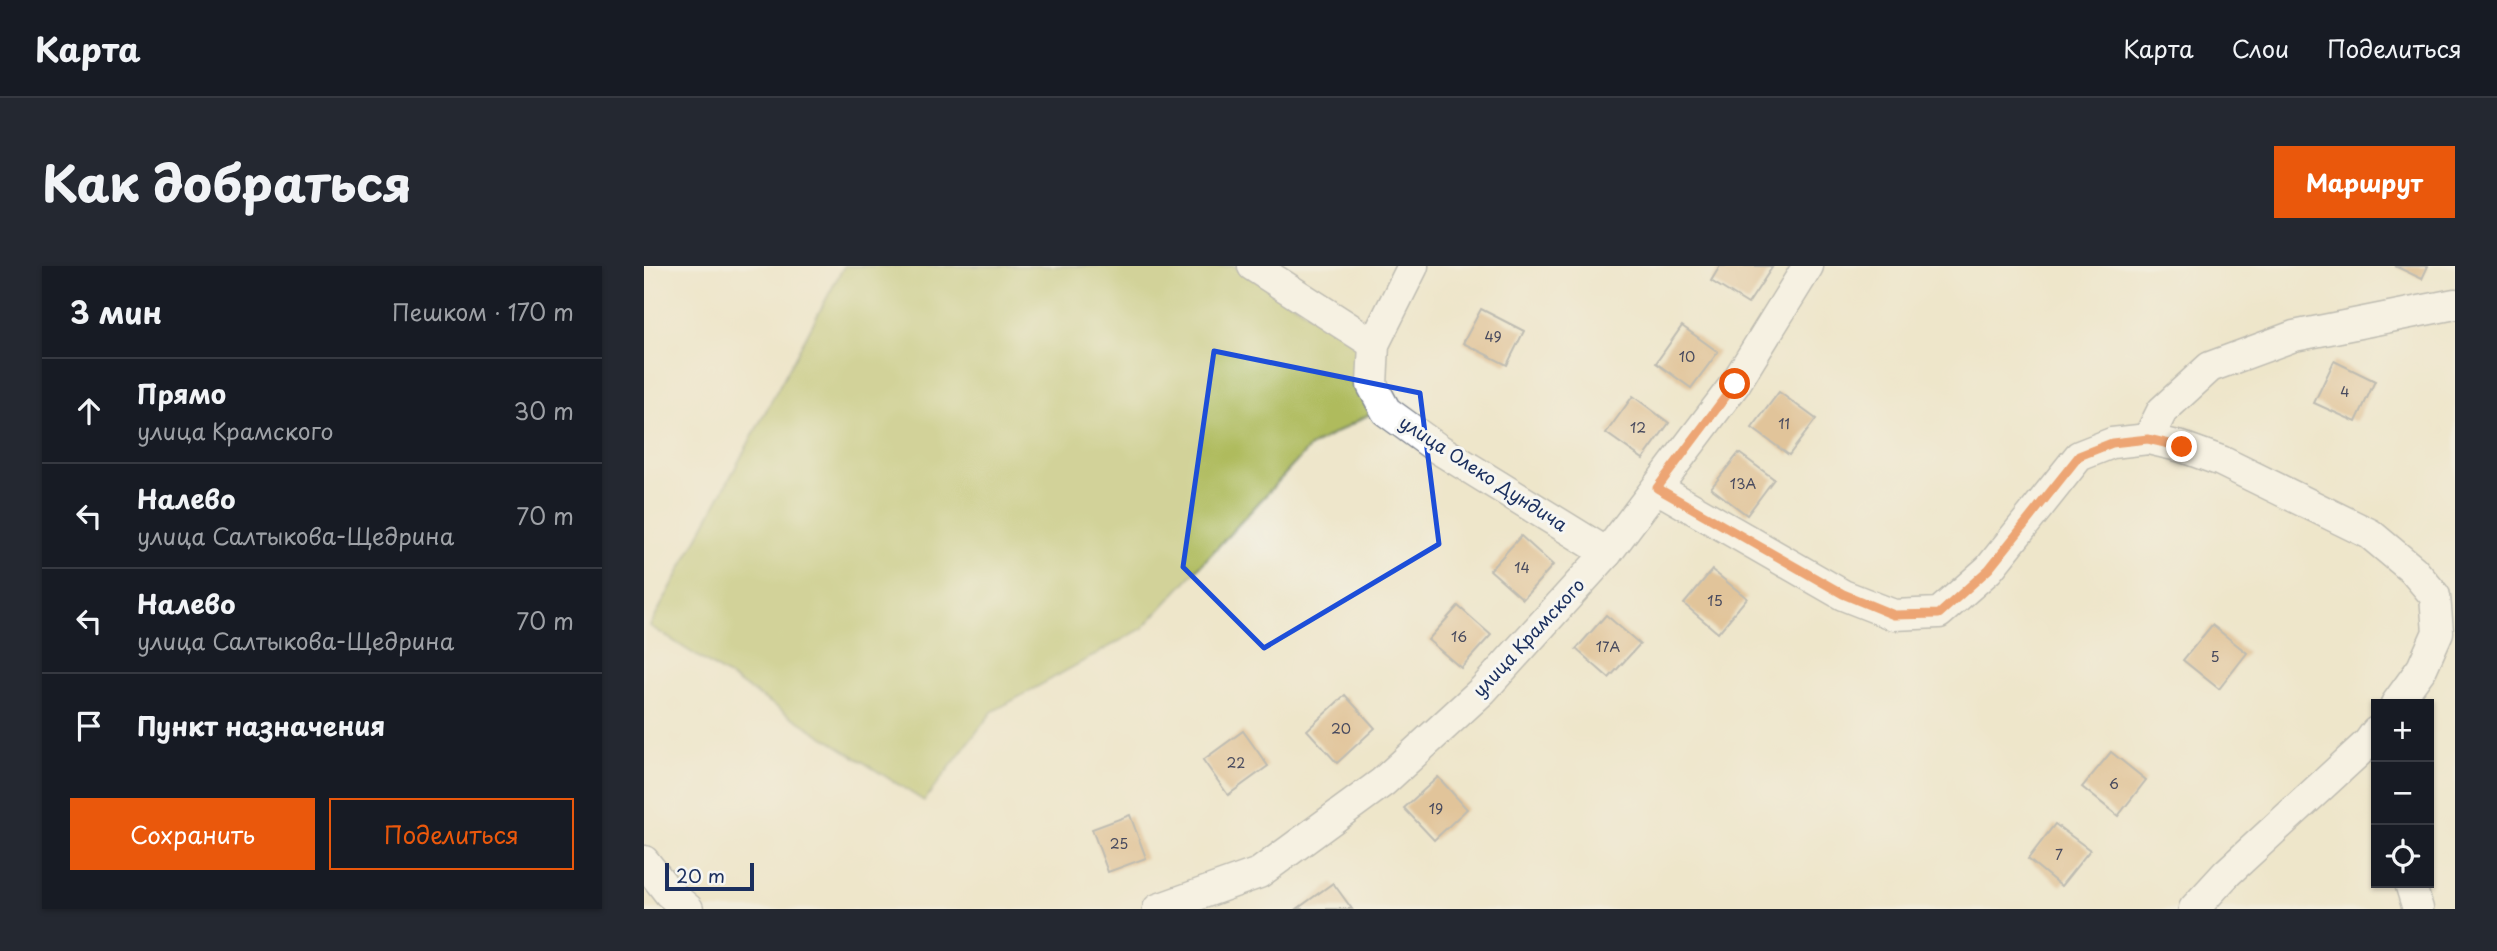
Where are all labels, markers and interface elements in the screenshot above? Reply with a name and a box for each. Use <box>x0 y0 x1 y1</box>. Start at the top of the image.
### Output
text: Карта <box>35 23 141 73</box>
text: Карта <box>2123 30 2194 66</box>
text: Слои <box>2232 30 2289 66</box>
text: Поделиться <box>2327 30 2462 66</box>
text: Как добраться <box>42 145 412 219</box>
button: Маршрут <box>2274 146 2455 218</box>
text: 3 мин <box>70 289 162 334</box>
text: Пешком · 170 m <box>392 294 574 329</box>
house number: 49 <box>1484 326 1502 347</box>
house number: 10 <box>1679 346 1695 367</box>
route start <box>1719 368 1750 399</box>
text: Прямо <box>137 374 226 413</box>
house number: 4 <box>2340 381 2350 402</box>
icon: ahead <box>70 392 108 430</box>
text: 30 m <box>513 393 574 428</box>
street label: улица Олеко Дундича <box>1394 408 1574 538</box>
text: улица Крамского <box>137 413 333 448</box>
house number: 11 <box>1778 413 1790 434</box>
house number: 12 <box>1630 417 1646 438</box>
route end <box>2166 431 2197 462</box>
house number: 13А <box>1730 473 1756 494</box>
text: Налево <box>137 479 235 518</box>
icon: left <box>70 497 108 535</box>
text: 70 m <box>516 498 574 533</box>
text: улица Салтыкова-Щедрина <box>137 518 454 553</box>
house number: 14 <box>1514 557 1530 578</box>
street label: улица Крамского <box>1466 572 1590 702</box>
text: Налево <box>137 584 235 623</box>
house number: 15 <box>1707 590 1723 611</box>
icon: left <box>70 602 108 640</box>
text: 70 m <box>516 603 574 638</box>
text: улица Салтыкова-Щедрина <box>137 623 454 658</box>
house number: 16 <box>1451 626 1467 647</box>
house number: 17А <box>1596 636 1621 657</box>
house number: 5 <box>2210 646 2220 667</box>
map controls <box>2371 699 2434 888</box>
button: + <box>2371 699 2434 762</box>
text: Пункт назначения <box>137 706 385 745</box>
icon: arrive <box>70 707 108 745</box>
house number: 20 <box>1331 718 1351 739</box>
house number: 22 <box>1227 752 1245 773</box>
button: − <box>2371 762 2434 825</box>
house number: 6 <box>2109 773 2119 794</box>
button: Сохранить <box>70 798 315 870</box>
button: Поделиться <box>329 798 574 870</box>
house number: 19 <box>1429 798 1443 819</box>
button: locate <box>2371 825 2434 888</box>
house number: 25 <box>1110 833 1128 854</box>
house number: 7 <box>2055 844 2063 865</box>
scale bar <box>665 860 754 892</box>
text: 20 m <box>676 861 725 889</box>

